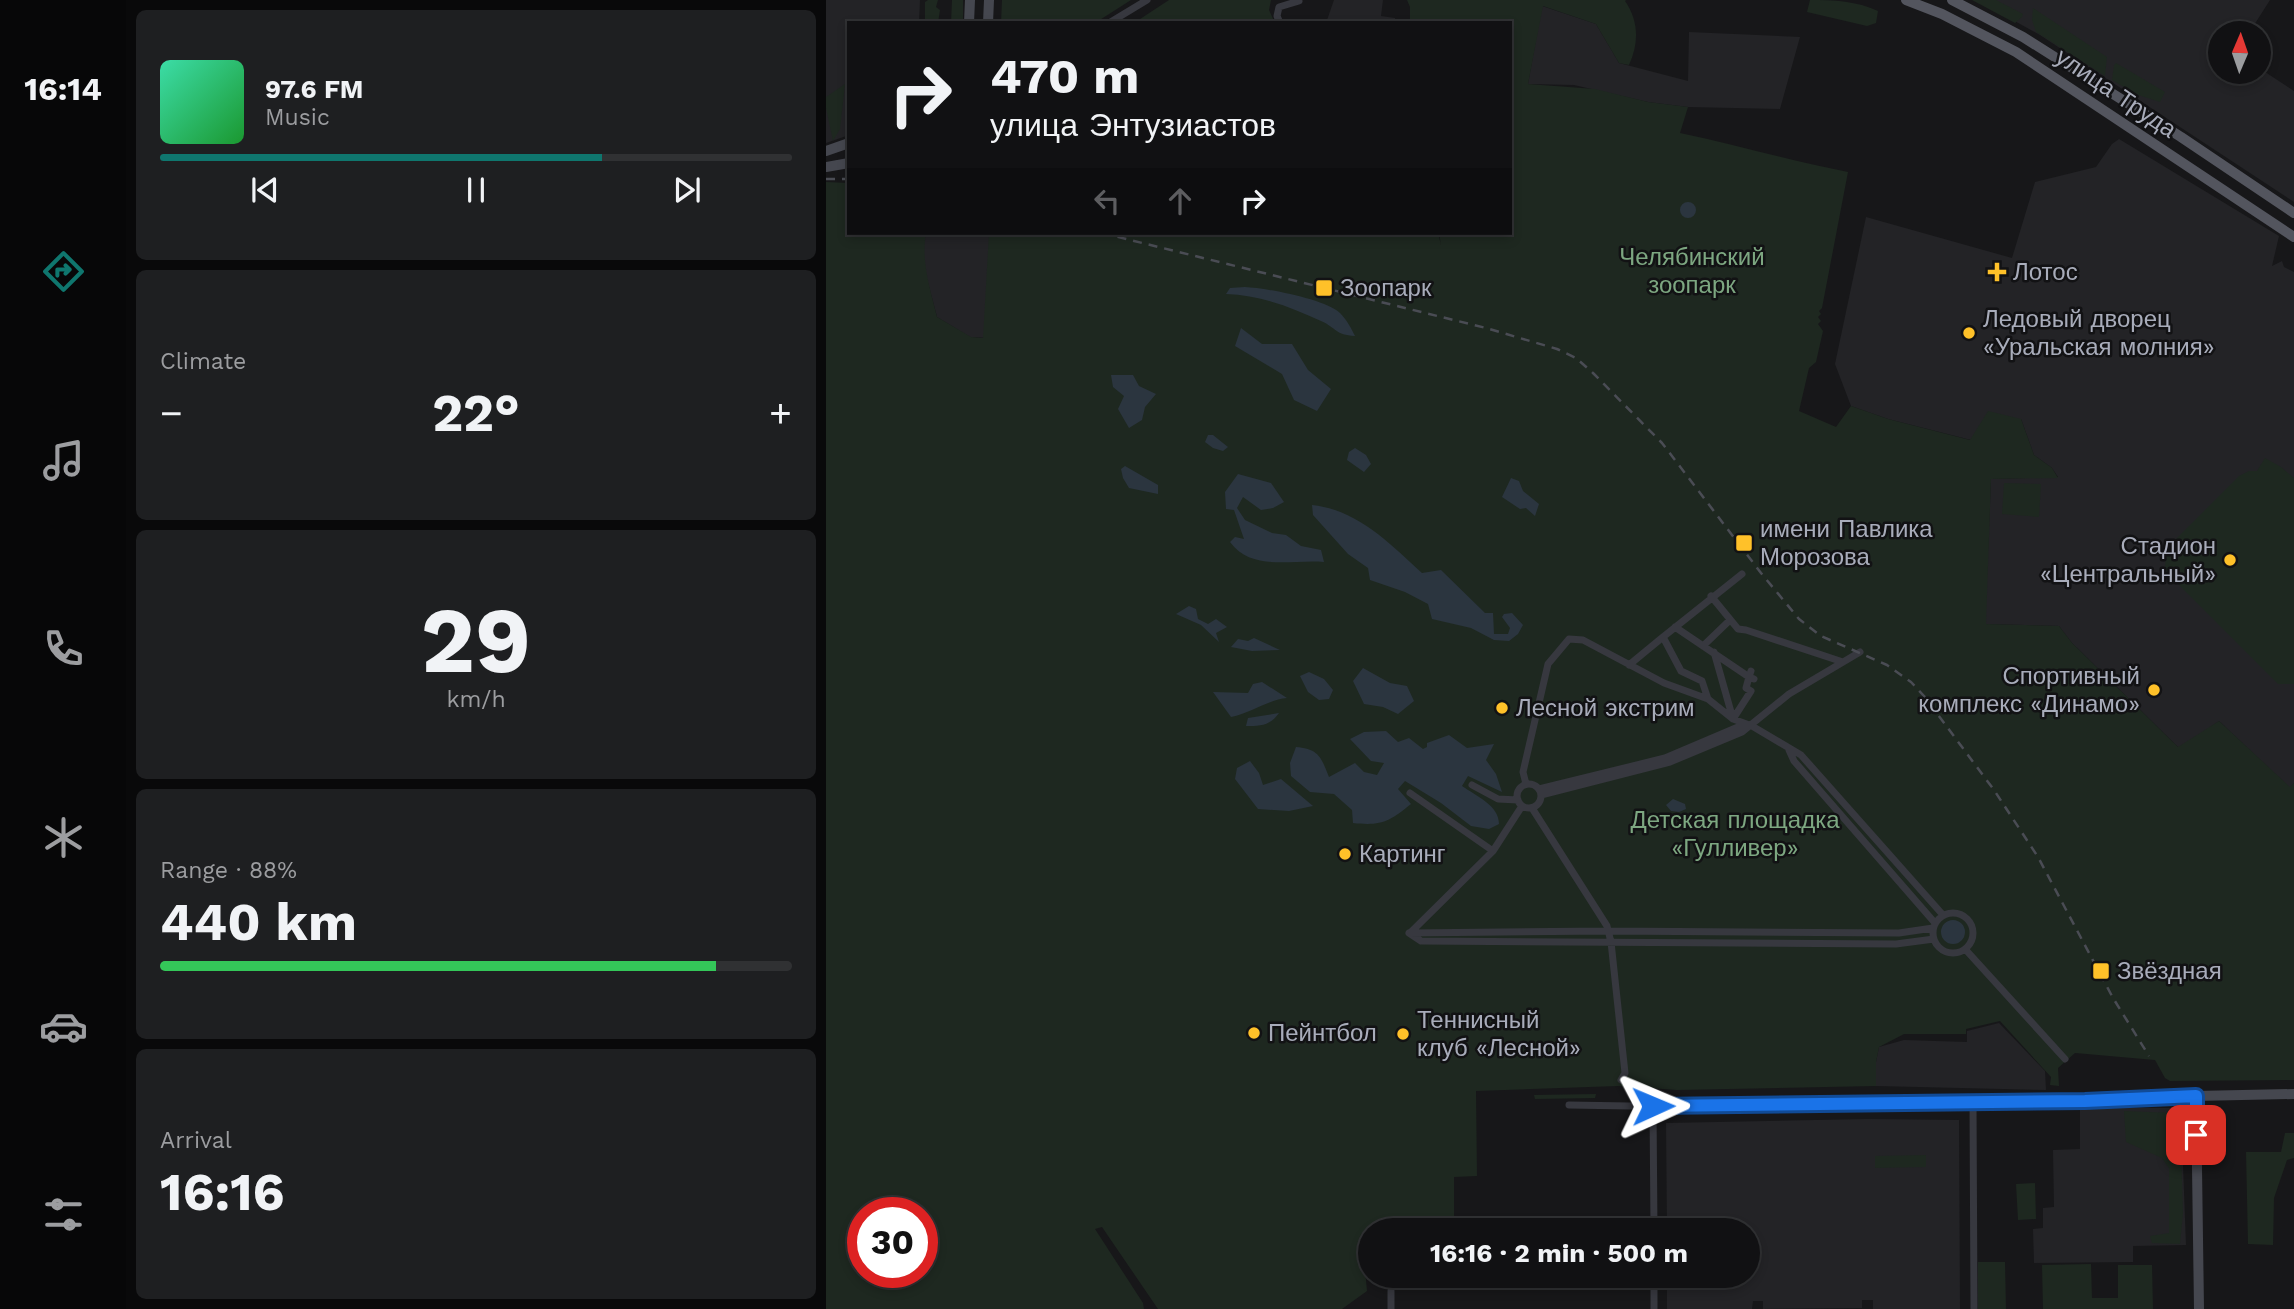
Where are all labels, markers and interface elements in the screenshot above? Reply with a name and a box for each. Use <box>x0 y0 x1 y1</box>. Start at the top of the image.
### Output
north arrow <box>2208 21 2272 84</box>
map controls <box>2208 21 2271 84</box>
street label: улица Труда <box>2051 42 2182 144</box>
text: 470 m <box>990 47 1139 105</box>
icon: right <box>875 49 966 140</box>
text: 16:14 <box>24 70 102 108</box>
text: 97.6 FM <box>265 74 363 104</box>
text: Music <box>265 104 330 131</box>
text: улица Энтузиастов <box>990 106 1276 144</box>
icon: previous <box>246 171 284 209</box>
icon: pause <box>457 171 495 209</box>
icon: next <box>668 171 706 209</box>
icon: left <box>1088 182 1126 220</box>
icon: ahead <box>1161 182 1199 220</box>
icon: right <box>1234 182 1272 220</box>
park label: Челябинский зоопарк <box>1619 243 1765 299</box>
icon: directions <box>39 247 88 296</box>
place label: Лотос <box>2013 258 2078 286</box>
marker: Лотос <box>1987 262 2007 282</box>
place label: Зоопарк <box>1340 274 1432 302</box>
marker: Зоопарк <box>1314 278 1334 298</box>
place label: Ледовый дворец «Уральская молния» <box>1983 305 2215 361</box>
marker: Ледовый дворец «Уральская молния» <box>1961 325 1977 341</box>
text: Climate <box>160 348 246 375</box>
text: 22° <box>432 383 520 444</box>
text: − <box>160 391 183 435</box>
text: + <box>769 391 792 435</box>
icon: music <box>39 436 88 485</box>
place label: имени Павлика Морозова <box>1760 515 1933 571</box>
place label: Стадион «Центральный» <box>2040 532 2216 588</box>
marker: имени Павлика Морозова <box>1734 533 1754 553</box>
marker: Стадион «Центральный» <box>2222 552 2238 568</box>
text: 29 <box>421 587 531 694</box>
icon: phone <box>39 624 88 673</box>
place label: Спортивный комплекс «Динамо» <box>1918 662 2140 718</box>
marker: Спортивный комплекс «Динамо» <box>2146 682 2162 698</box>
text: km/h <box>446 686 506 713</box>
place label: Лесной экстрим <box>1516 694 1695 722</box>
marker: Лесной экстрим <box>1494 700 1510 716</box>
park label: Детская площадка «Гулливер» <box>1630 806 1840 862</box>
icon: climate <box>39 813 88 862</box>
place label: Картинг <box>1359 840 1446 868</box>
marker: Картинг <box>1337 846 1353 862</box>
text: Range · 88% <box>160 857 297 884</box>
text: 440 km <box>160 892 357 953</box>
place label: Звёздная <box>2117 957 2222 985</box>
marker: Звёздная <box>2091 961 2111 981</box>
icon: car <box>39 1002 88 1051</box>
place label: Теннисный клуб «Лесной» <box>1417 1006 1581 1062</box>
place label: Пейнтбол <box>1268 1019 1377 1047</box>
marker: Пейнтбол <box>1246 1025 1262 1041</box>
marker: Теннисный клуб «Лесной» <box>1395 1026 1411 1042</box>
position arrow <box>1616 1069 1690 1143</box>
pin <box>2166 1105 2226 1165</box>
icon: arrive <box>2177 1116 2215 1154</box>
text: Arrival <box>160 1127 232 1154</box>
text: 16:16 <box>160 1162 285 1223</box>
icon: filters <box>39 1190 88 1239</box>
speed limit sign: 30 <box>847 1197 938 1288</box>
text: 16:16 · 2 min · 500 m <box>1430 1238 1688 1268</box>

